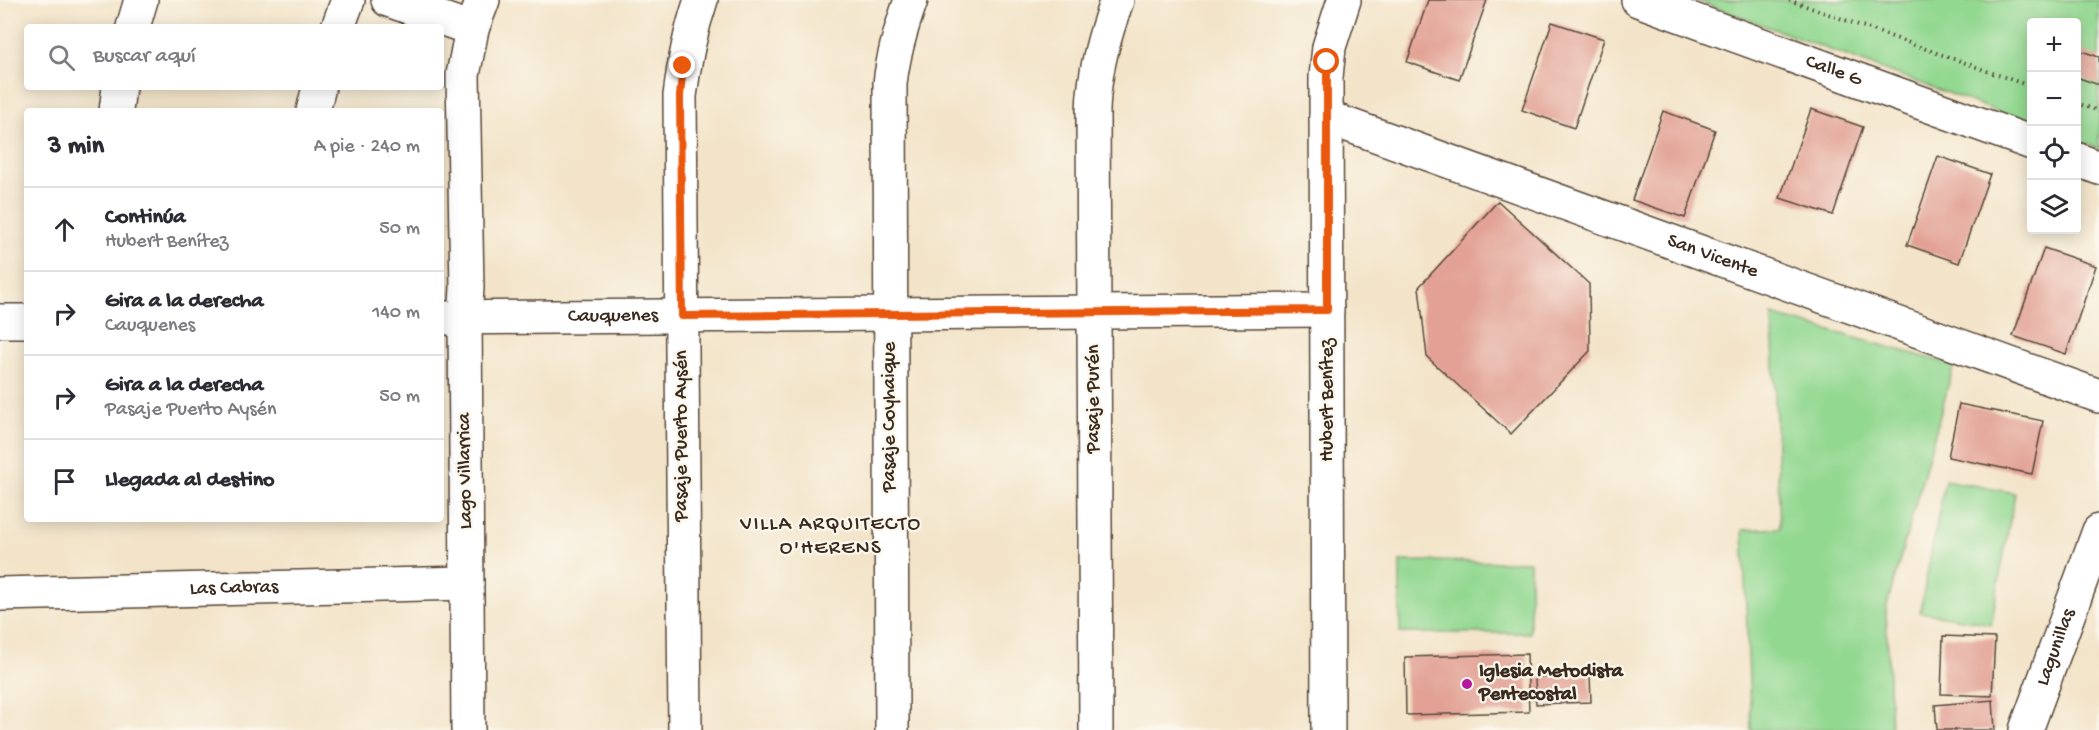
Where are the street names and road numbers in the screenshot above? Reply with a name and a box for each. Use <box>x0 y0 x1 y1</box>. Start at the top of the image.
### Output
street label: Calle G <box>1802 50 1866 92</box>
street label: San Vicente <box>1664 230 1762 284</box>
street label: Cauquenes <box>568 305 659 328</box>
street label: Hubert Benítez <box>1317 337 1340 462</box>
street label: Pasaje Coyhaique <box>879 341 902 493</box>
street label: Pasaje Purén <box>1083 344 1106 454</box>
street label: Pasaje Puerto Aysén <box>671 350 694 523</box>
street label: Lago Villarrica <box>453 412 479 530</box>
street label: Las Cabras <box>189 576 279 601</box>
street label: Lagunillas <box>2032 605 2081 689</box>

